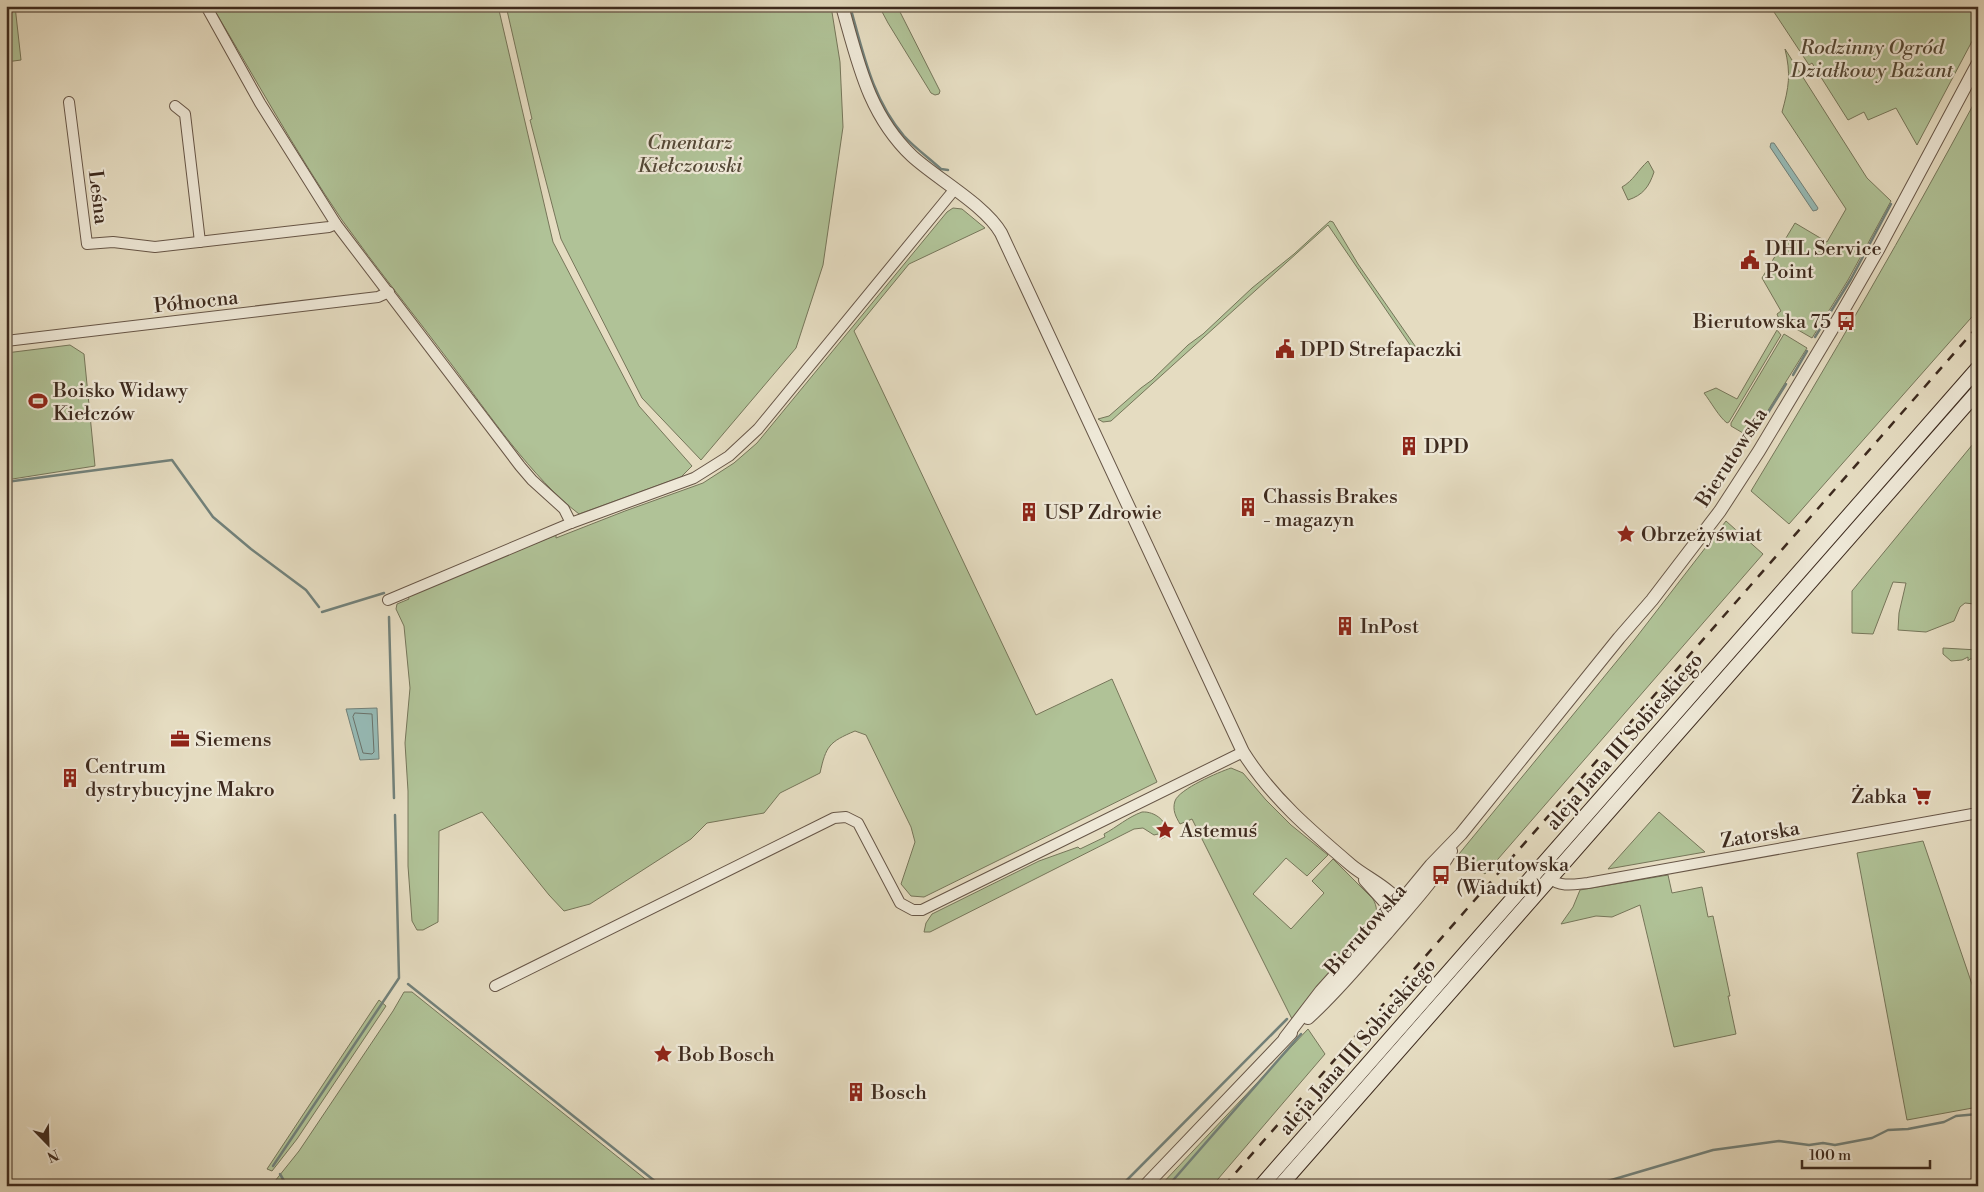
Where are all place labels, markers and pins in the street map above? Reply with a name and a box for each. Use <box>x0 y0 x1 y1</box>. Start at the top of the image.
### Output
place label: DHL Service Point <box>1765 237 1882 285</box>
public building icon: DHL Service Point <box>1739 249 1761 271</box>
place label: Bierutowska 75 <box>1692 310 1831 335</box>
bus stop icon: Bierutowska 75 <box>1835 310 1857 332</box>
public building icon: DPD Strefapaczki <box>1274 338 1296 360</box>
place label: DPD Strefapaczki <box>1300 338 1462 363</box>
place label: Boisko Widawy Kiełczów <box>52 379 188 427</box>
sports icon: Boisko Widawy Kiełczów <box>27 390 49 412</box>
building icon: DPD <box>1398 435 1420 457</box>
place label: DPD <box>1424 435 1469 460</box>
place label: Chassis Brakes - magazyn <box>1263 485 1398 533</box>
building icon: Chassis Brakes - magazyn <box>1237 496 1259 518</box>
building icon: USP Zdrowie <box>1018 501 1040 523</box>
place label: USP Zdrowie <box>1044 501 1162 526</box>
place icon: Obrzeżyświat <box>1615 523 1637 545</box>
place label: Obrzeżyświat <box>1641 523 1762 548</box>
building icon: InPost <box>1334 615 1356 637</box>
place label: InPost <box>1360 615 1419 640</box>
office icon: Siemens <box>169 728 191 750</box>
place label: Siemens <box>195 728 271 753</box>
place label: Centrum dystrybucyjne Makro <box>85 755 275 803</box>
building icon: Centrum dystrybucyjne Makro <box>59 767 81 789</box>
place label: Żabka <box>1851 784 1908 810</box>
supermarket icon: Żabka <box>1911 785 1933 807</box>
place icon: Astemuś <box>1154 819 1176 841</box>
place label: Astemuś <box>1179 819 1258 844</box>
place label: Bierutowska (Wiadukt) <box>1455 853 1570 901</box>
bus stop icon: Bierutowska (Wiadukt) <box>1430 864 1452 886</box>
place icon: Bob Bosch <box>652 1043 674 1065</box>
place label: Bob Bosch <box>677 1043 775 1068</box>
building icon: Bosch <box>845 1081 867 1103</box>
place label: Bosch <box>870 1081 927 1106</box>

